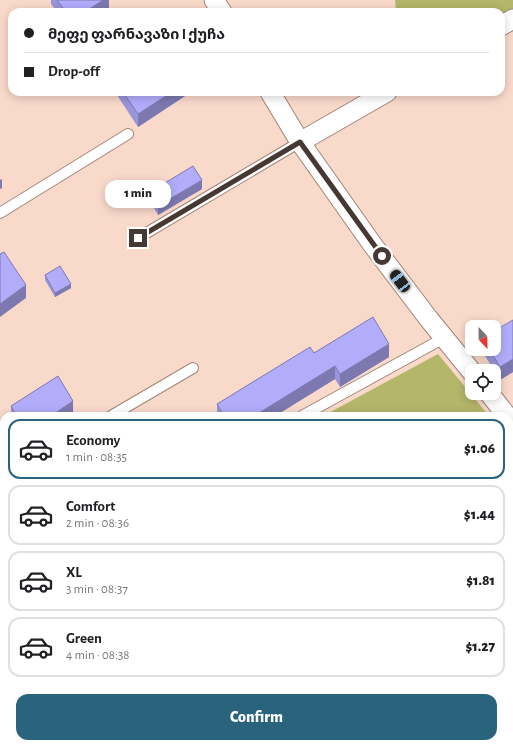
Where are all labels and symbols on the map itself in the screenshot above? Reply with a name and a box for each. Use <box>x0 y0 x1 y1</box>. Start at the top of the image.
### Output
callout: 1 min <box>105 180 171 208</box>
route end <box>129 229 147 247</box>
route start <box>373 247 391 265</box>
car <box>388 268 412 294</box>
north arrow <box>465 320 501 356</box>

